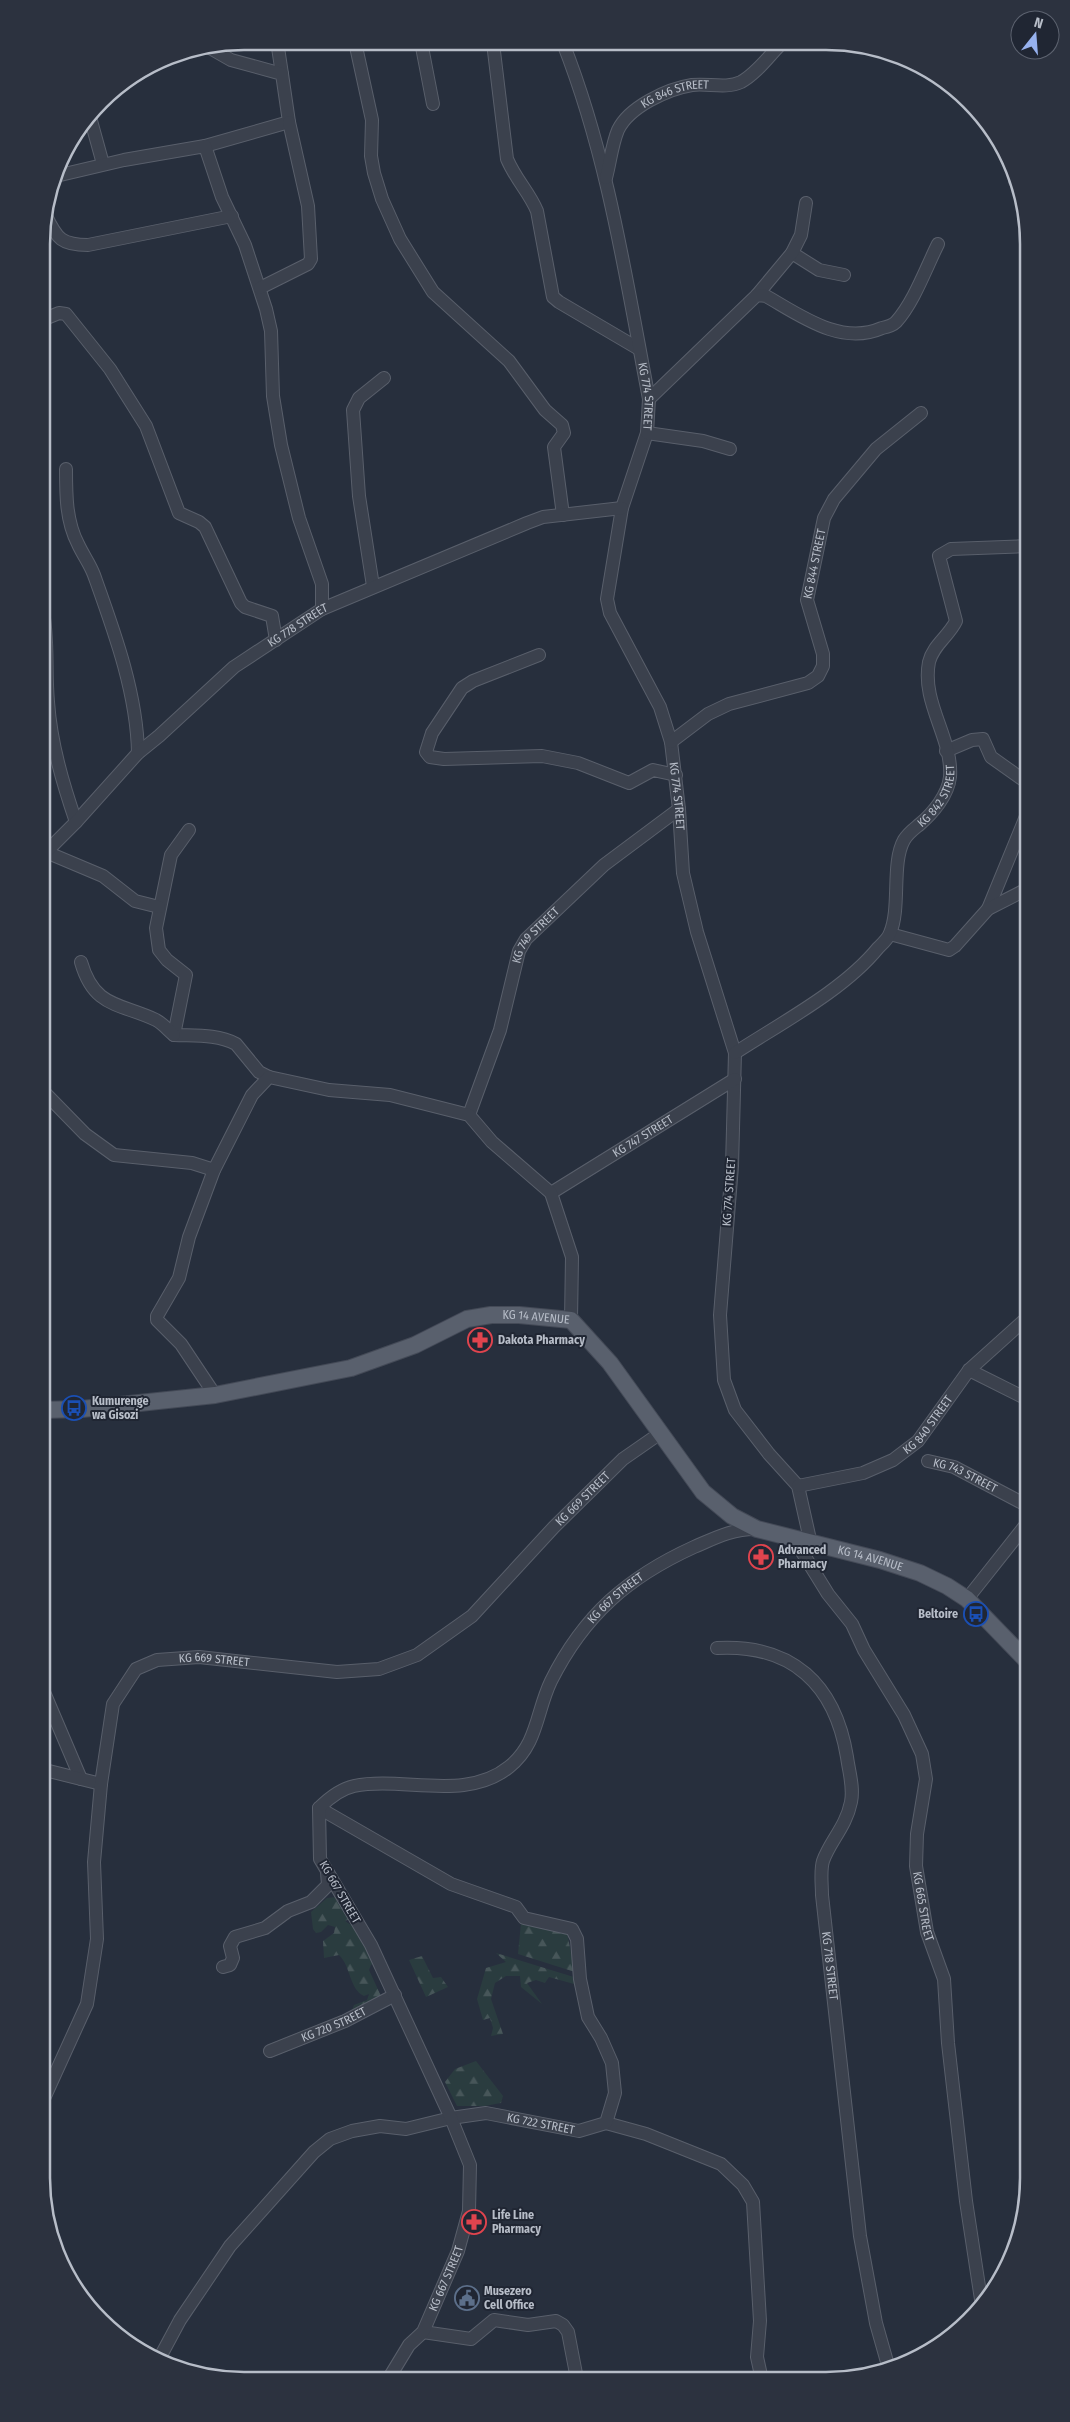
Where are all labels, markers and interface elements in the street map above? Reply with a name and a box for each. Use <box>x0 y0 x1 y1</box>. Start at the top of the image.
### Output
north arrow <box>1010 10 1060 60</box>
text: N <box>1032 14 1045 32</box>
street label: KG 846 STREET <box>638 78 710 111</box>
street label: KG 774 STREET <box>635 361 656 431</box>
street label: KG 844 STREET <box>800 527 829 600</box>
street label: KG 778 STREET <box>265 600 330 650</box>
street label: KG 774 STREET <box>666 761 687 831</box>
street label: KG 842 STREET <box>914 764 957 830</box>
street label: KG 749 STREET <box>509 904 562 965</box>
street label: KG 747 STREET <box>610 1112 676 1160</box>
street label: KG 774 STREET <box>720 1157 738 1227</box>
street label: KG 14 AVENUE <box>503 1308 570 1327</box>
pharmacy icon: Dakota Pharmacy <box>467 1327 493 1353</box>
place label: Dakota Pharmacy <box>498 1333 585 1347</box>
street label: KG 840 STREET <box>900 1392 956 1457</box>
place label: Kumurenge wa Gisozi <box>92 1394 149 1422</box>
bus stop icon: Kumurenge wa Gisozi <box>61 1395 87 1421</box>
street label: KG 743 STREET <box>932 1455 1000 1496</box>
street label: KG 669 STREET <box>553 1469 613 1529</box>
place label: Advanced Pharmacy <box>777 1543 827 1571</box>
street label: KG 14 AVENUE <box>836 1543 905 1574</box>
pharmacy icon: Advanced Pharmacy <box>748 1544 774 1570</box>
street label: KG 667 STREET <box>584 1570 646 1626</box>
bus stop icon: Beltoire <box>963 1601 989 1627</box>
place label: Beltoire <box>918 1607 958 1621</box>
street label: KG 669 STREET <box>178 1650 251 1669</box>
street label: KG 667 STREET <box>316 1858 364 1926</box>
street label: KG 665 STREET <box>910 1870 937 1944</box>
street label: KG 718 STREET <box>819 1931 841 2001</box>
street label: KG 720 STREET <box>299 2004 369 2045</box>
street label: KG 722 STREET <box>506 2110 576 2137</box>
place label: Life Line Pharmacy <box>492 2208 541 2236</box>
pharmacy icon: Life Line Pharmacy <box>461 2209 487 2235</box>
street label: KG 667 STREET <box>426 2244 466 2313</box>
place label: Musezero Cell Office <box>484 2284 534 2312</box>
public building icon: Musezero Cell Office <box>454 2285 480 2311</box>

